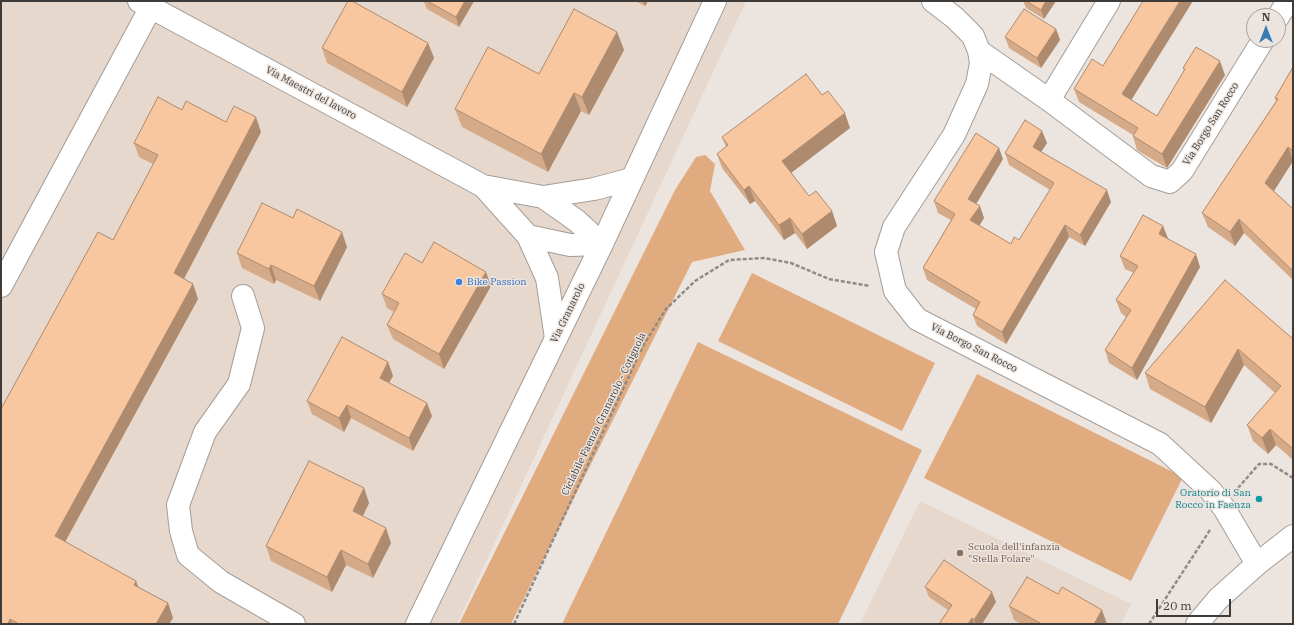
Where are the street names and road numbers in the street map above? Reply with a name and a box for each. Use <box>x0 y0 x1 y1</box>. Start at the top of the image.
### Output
street label: Via Maestri del lavoro <box>264 64 358 122</box>
street label: Via Borgo San Rocco <box>1181 80 1241 168</box>
street label: Via Granarolo <box>548 281 588 345</box>
street label: Via Borgo San Rocco <box>929 321 1019 375</box>
street label: Ciclabile Faenza Granarolo - Cotignola <box>559 331 649 497</box>

